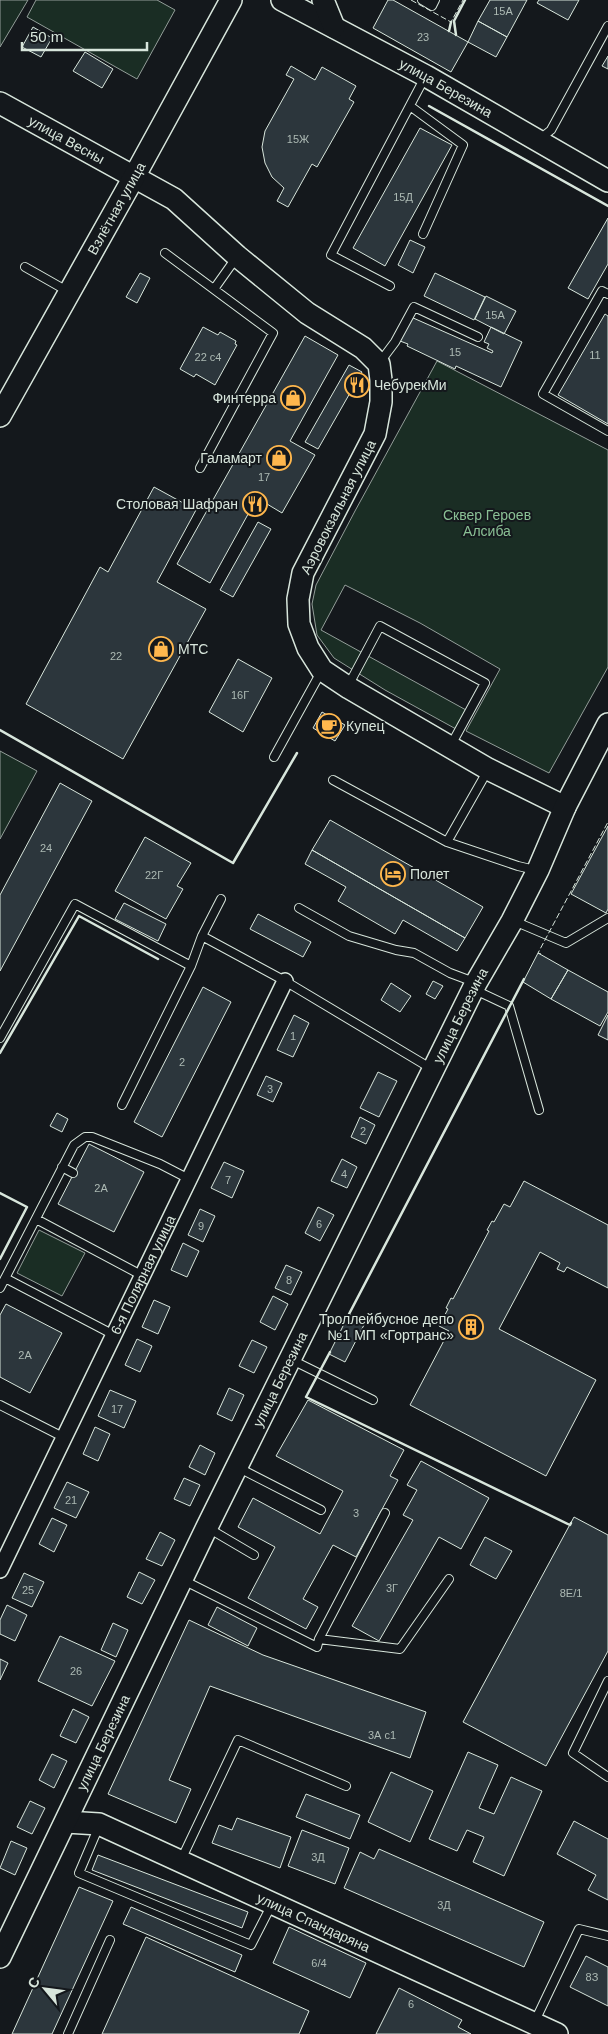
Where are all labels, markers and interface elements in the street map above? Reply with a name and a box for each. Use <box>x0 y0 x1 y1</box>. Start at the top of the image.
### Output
house number: 15А <box>493 5 513 17</box>
scale bar <box>22 20 148 52</box>
text: 50 m <box>30 28 63 45</box>
house number: 23 <box>417 31 429 43</box>
street label: улица Березина <box>397 55 495 121</box>
street label: улица Весны <box>26 112 107 167</box>
house number: 15Ж <box>287 133 309 145</box>
street label: Взлётная улица <box>84 159 149 257</box>
house number: 15Д <box>393 191 413 203</box>
house number: 15А <box>485 309 505 321</box>
house number: 15 <box>449 346 461 358</box>
house number: 11 <box>589 349 601 361</box>
house number: 22 с4 <box>195 351 221 363</box>
restaurant icon: ЧебурекМи <box>344 372 370 398</box>
place label: ЧебурекМи <box>374 377 447 393</box>
shop icon: Финтерра <box>280 385 306 411</box>
place label: Финтерра <box>212 390 276 406</box>
street label: Аэровокзальная улица <box>297 437 379 577</box>
shop icon: Галамарт <box>266 445 292 471</box>
place label: Галамарт <box>200 450 263 466</box>
house number: 17 <box>258 471 270 483</box>
restaurant icon: Столовая Шафран <box>242 491 268 517</box>
place label: Столовая Шафран <box>116 496 238 512</box>
park label: Сквер Героев Алсиба <box>443 507 531 539</box>
shop icon: МТС <box>148 636 174 662</box>
place label: МТС <box>178 641 208 657</box>
house number: 22 <box>110 650 122 662</box>
house number: 16Г <box>231 689 249 701</box>
cafe icon: Купец <box>316 713 342 739</box>
place label: Купец <box>346 718 385 734</box>
house number: 24 <box>40 842 52 854</box>
hotel icon: Полет <box>380 861 406 887</box>
place label: Полет <box>410 866 450 882</box>
house number: 22Г <box>145 869 163 881</box>
street label: улица Березина <box>430 965 491 1066</box>
house number: 1 <box>290 1030 296 1042</box>
house number: 2 <box>179 1056 185 1068</box>
house number: 3 <box>267 1083 273 1095</box>
house number: 2 <box>360 1125 366 1137</box>
house number: 4 <box>341 1168 347 1180</box>
house number: 7 <box>225 1174 231 1186</box>
house number: 2А <box>94 1182 108 1194</box>
street label: 6-я Полярная улица <box>107 1212 179 1337</box>
house number: 6 <box>316 1218 322 1230</box>
house number: 9 <box>198 1220 204 1232</box>
house number: 8 <box>286 1274 292 1286</box>
place label: Троллейбусное депо №1 МП «Гортранс» <box>319 1311 454 1343</box>
building icon: Троллейбусное депо №1 МП «Гортранс» <box>458 1314 484 1340</box>
street label: улица Березина <box>250 1329 310 1430</box>
house number: 2А <box>18 1349 32 1361</box>
house number: 17 <box>111 1403 123 1415</box>
house number: 21 <box>65 1494 77 1506</box>
house number: 3 <box>353 1507 359 1519</box>
house number: 3Г <box>386 1582 398 1594</box>
house number: 25 <box>22 1584 34 1596</box>
house number: 8Е/1 <box>560 1587 582 1599</box>
house number: 26 <box>70 1665 82 1677</box>
street label: улица Березина <box>73 1692 133 1793</box>
house number: 3А с1 <box>368 1729 396 1741</box>
house number: 3Д <box>311 1851 325 1863</box>
street label: улица Спандаряна <box>255 1890 373 1955</box>
house number: 3Д <box>437 1899 451 1911</box>
house number: 6/4 <box>311 1957 327 1969</box>
north arrow <box>20 1964 70 2014</box>
house number: 8З <box>586 1971 599 1983</box>
text: С <box>24 1974 43 1991</box>
house number: 6 <box>408 1998 414 2010</box>

